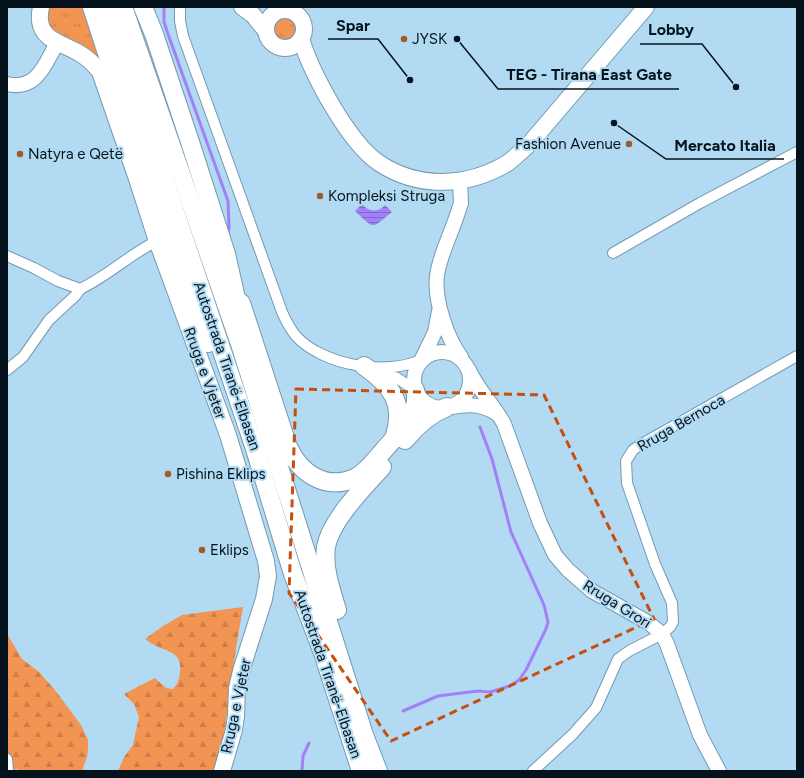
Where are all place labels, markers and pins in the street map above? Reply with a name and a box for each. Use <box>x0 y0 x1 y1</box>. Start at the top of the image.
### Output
callout: Spar <box>328 11 378 39</box>
callout: Lobby <box>640 16 702 44</box>
place label: JYSK <box>412 30 448 48</box>
marker: JYSK <box>399 34 409 44</box>
callout: TEG - Tirana East Gate <box>498 61 679 89</box>
callout: Mercato Italia <box>666 131 784 159</box>
place label: Fashion Avenue <box>515 135 621 153</box>
marker: Fashion Avenue <box>624 139 634 149</box>
place label: Natyra e Qetë <box>28 145 123 163</box>
marker: Natyra e Qetë <box>15 149 25 159</box>
place label: Kompleksi Struga <box>328 187 445 205</box>
marker: Kompleksi Struga <box>315 191 325 201</box>
place label: Pishina Eklips <box>176 465 266 483</box>
marker: Pishina Eklips <box>163 469 173 479</box>
place label: Eklips <box>210 541 249 559</box>
marker: Eklips <box>197 545 207 555</box>

